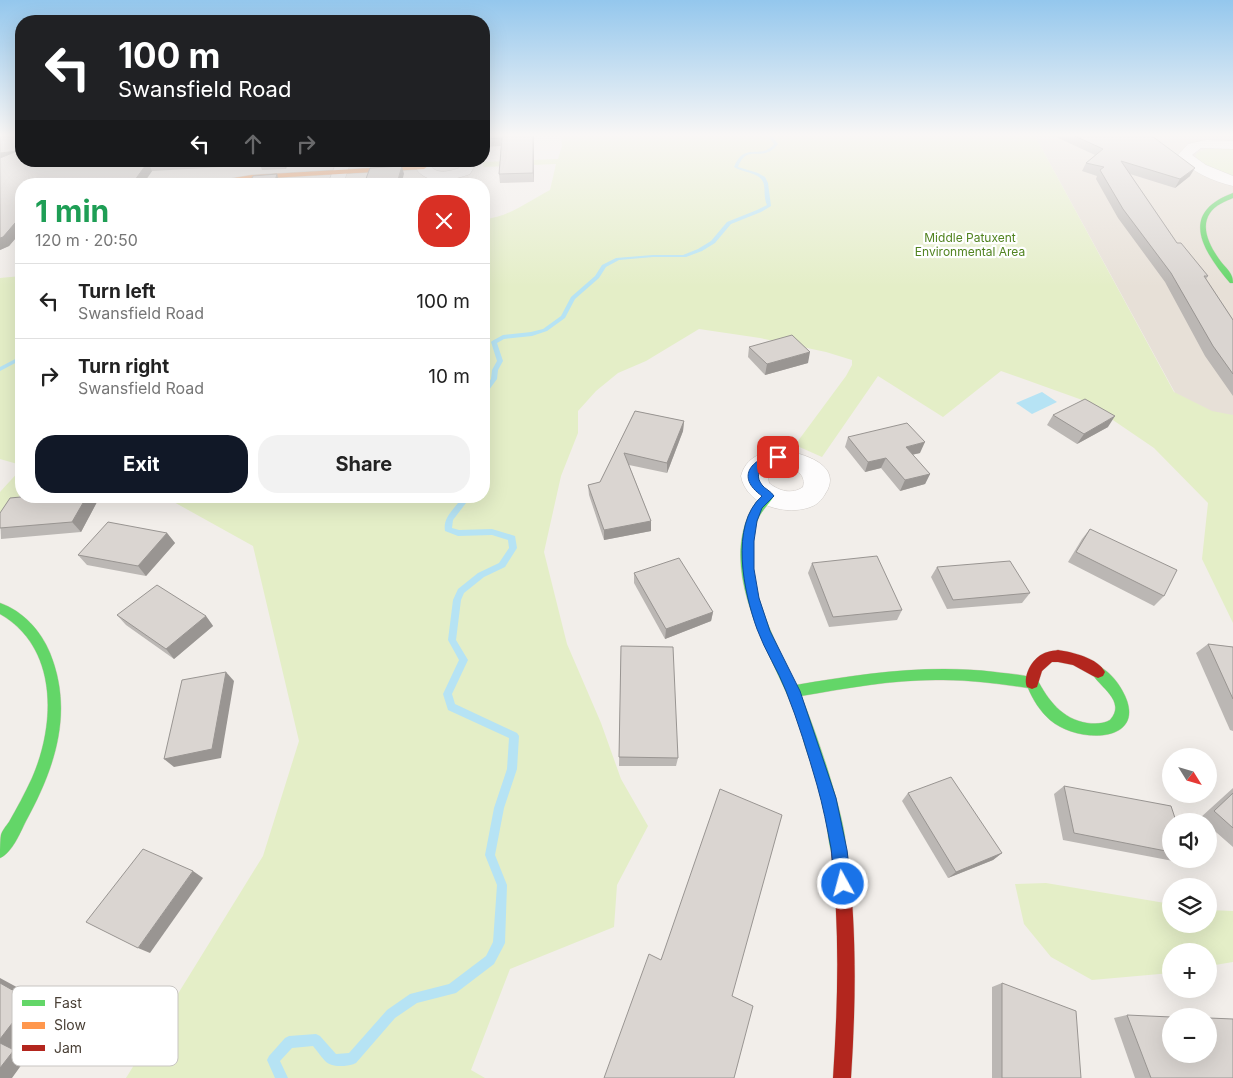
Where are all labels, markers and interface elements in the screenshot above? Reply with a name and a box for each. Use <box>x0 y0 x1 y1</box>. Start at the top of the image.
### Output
text: 100 m <box>118 34 221 76</box>
icon: left <box>35 35 100 100</box>
text: Swansfield Road <box>118 76 291 102</box>
icon: left <box>186 130 214 158</box>
icon: ahead <box>239 130 267 158</box>
icon: right <box>292 130 320 158</box>
text: 1 min <box>35 193 109 229</box>
button: close <box>418 195 470 247</box>
text: 120 m · 20:50 <box>35 230 138 250</box>
park label: Middle Patuxent Environmental Area <box>915 230 1025 259</box>
text: Turn left <box>78 280 156 303</box>
icon: left <box>35 287 63 315</box>
text: 100 m <box>416 290 470 313</box>
text: Swansfield Road <box>78 303 204 323</box>
text: Turn right <box>78 355 169 378</box>
icon: right <box>35 362 63 390</box>
text: 10 m <box>428 365 470 388</box>
text: Swansfield Road <box>78 378 204 398</box>
button: Exit <box>35 435 248 493</box>
button: Share <box>258 435 470 493</box>
pin <box>757 436 799 478</box>
icon: arrive <box>764 443 792 471</box>
north arrow <box>1162 748 1218 802</box>
map controls <box>1162 748 1217 1063</box>
button: sound <box>1162 813 1217 868</box>
position arrow <box>816 857 868 909</box>
button: layers <box>1162 878 1217 933</box>
button: + <box>1162 943 1217 998</box>
legend <box>12 986 178 1066</box>
text: Fast <box>54 994 82 1011</box>
button: − <box>1162 1008 1217 1063</box>
text: Slow <box>54 1016 86 1033</box>
text: Jam <box>54 1039 82 1056</box>

